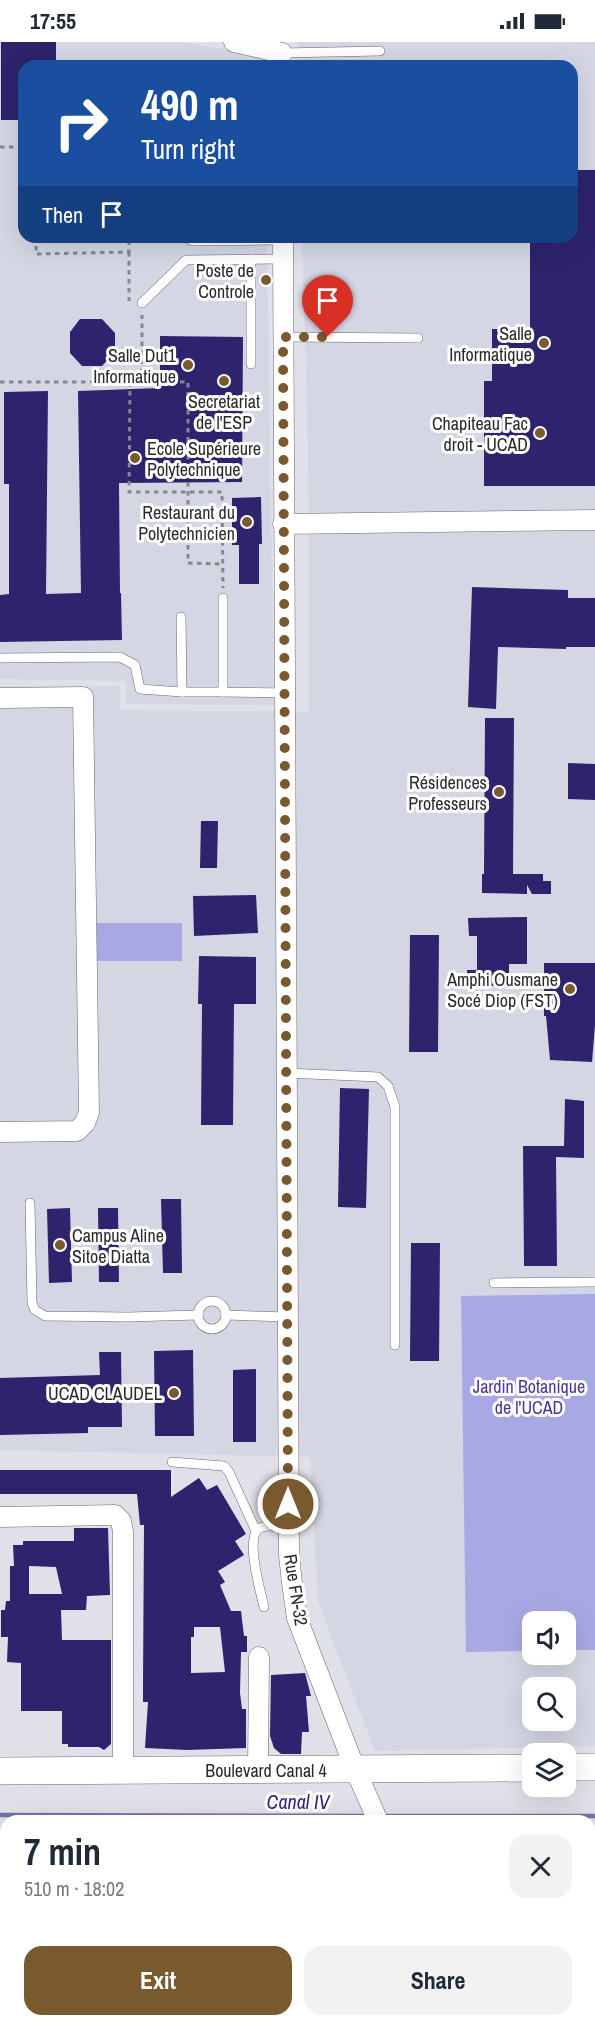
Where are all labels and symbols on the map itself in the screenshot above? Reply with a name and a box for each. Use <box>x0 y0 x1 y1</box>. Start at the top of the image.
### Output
place label: Poste de Controle <box>196 258 254 304</box>
marker: Poste de Controle <box>259 273 273 287</box>
pin <box>302 275 353 337</box>
place label: Salle Informatique <box>449 321 532 367</box>
marker: Salle Informatique <box>537 336 551 350</box>
place label: Salle Dut1 Informatique <box>93 343 177 389</box>
marker: Salle Dut1 Informatique <box>181 358 195 372</box>
marker: Secretariat de l'ESP <box>217 374 231 388</box>
place label: Secretariat de l'ESP <box>188 389 260 435</box>
place label: Chapiteau Fac droit - UCAD <box>432 411 528 457</box>
marker: Chapiteau Fac droit - UCAD <box>533 426 547 440</box>
place label: Ecole Supérieure Polytechnique <box>147 436 261 482</box>
marker: Ecole Supérieure Polytechnique <box>128 451 142 465</box>
place label: Restaurant du Polytechnicien <box>138 500 235 546</box>
marker: Restaurant du Polytechnicien <box>240 515 254 529</box>
place label: Résidences Professeurs <box>408 770 487 816</box>
marker: Résidences Professeurs <box>492 785 506 799</box>
place label: Amphi Ousmane Socé Diop (FST) <box>446 967 558 1013</box>
marker: Amphi Ousmane Socé Diop (FST) <box>563 982 577 996</box>
place label: Campus Aline Sitoe Diatta <box>72 1223 164 1269</box>
marker: Campus Aline Sitoe Diatta <box>53 1238 67 1252</box>
park label: Jardin Botanique de l'UCAD <box>473 1374 585 1420</box>
place label: UCAD CLAUDEL <box>48 1381 162 1406</box>
marker: UCAD CLAUDEL <box>167 1386 181 1400</box>
position arrow <box>256 1472 320 1536</box>
street label: Rue FN-32 <box>278 1552 314 1628</box>
street label: Boulevard Canal 4 <box>205 1758 327 1783</box>
water label: Canal IV <box>267 1788 332 1815</box>

